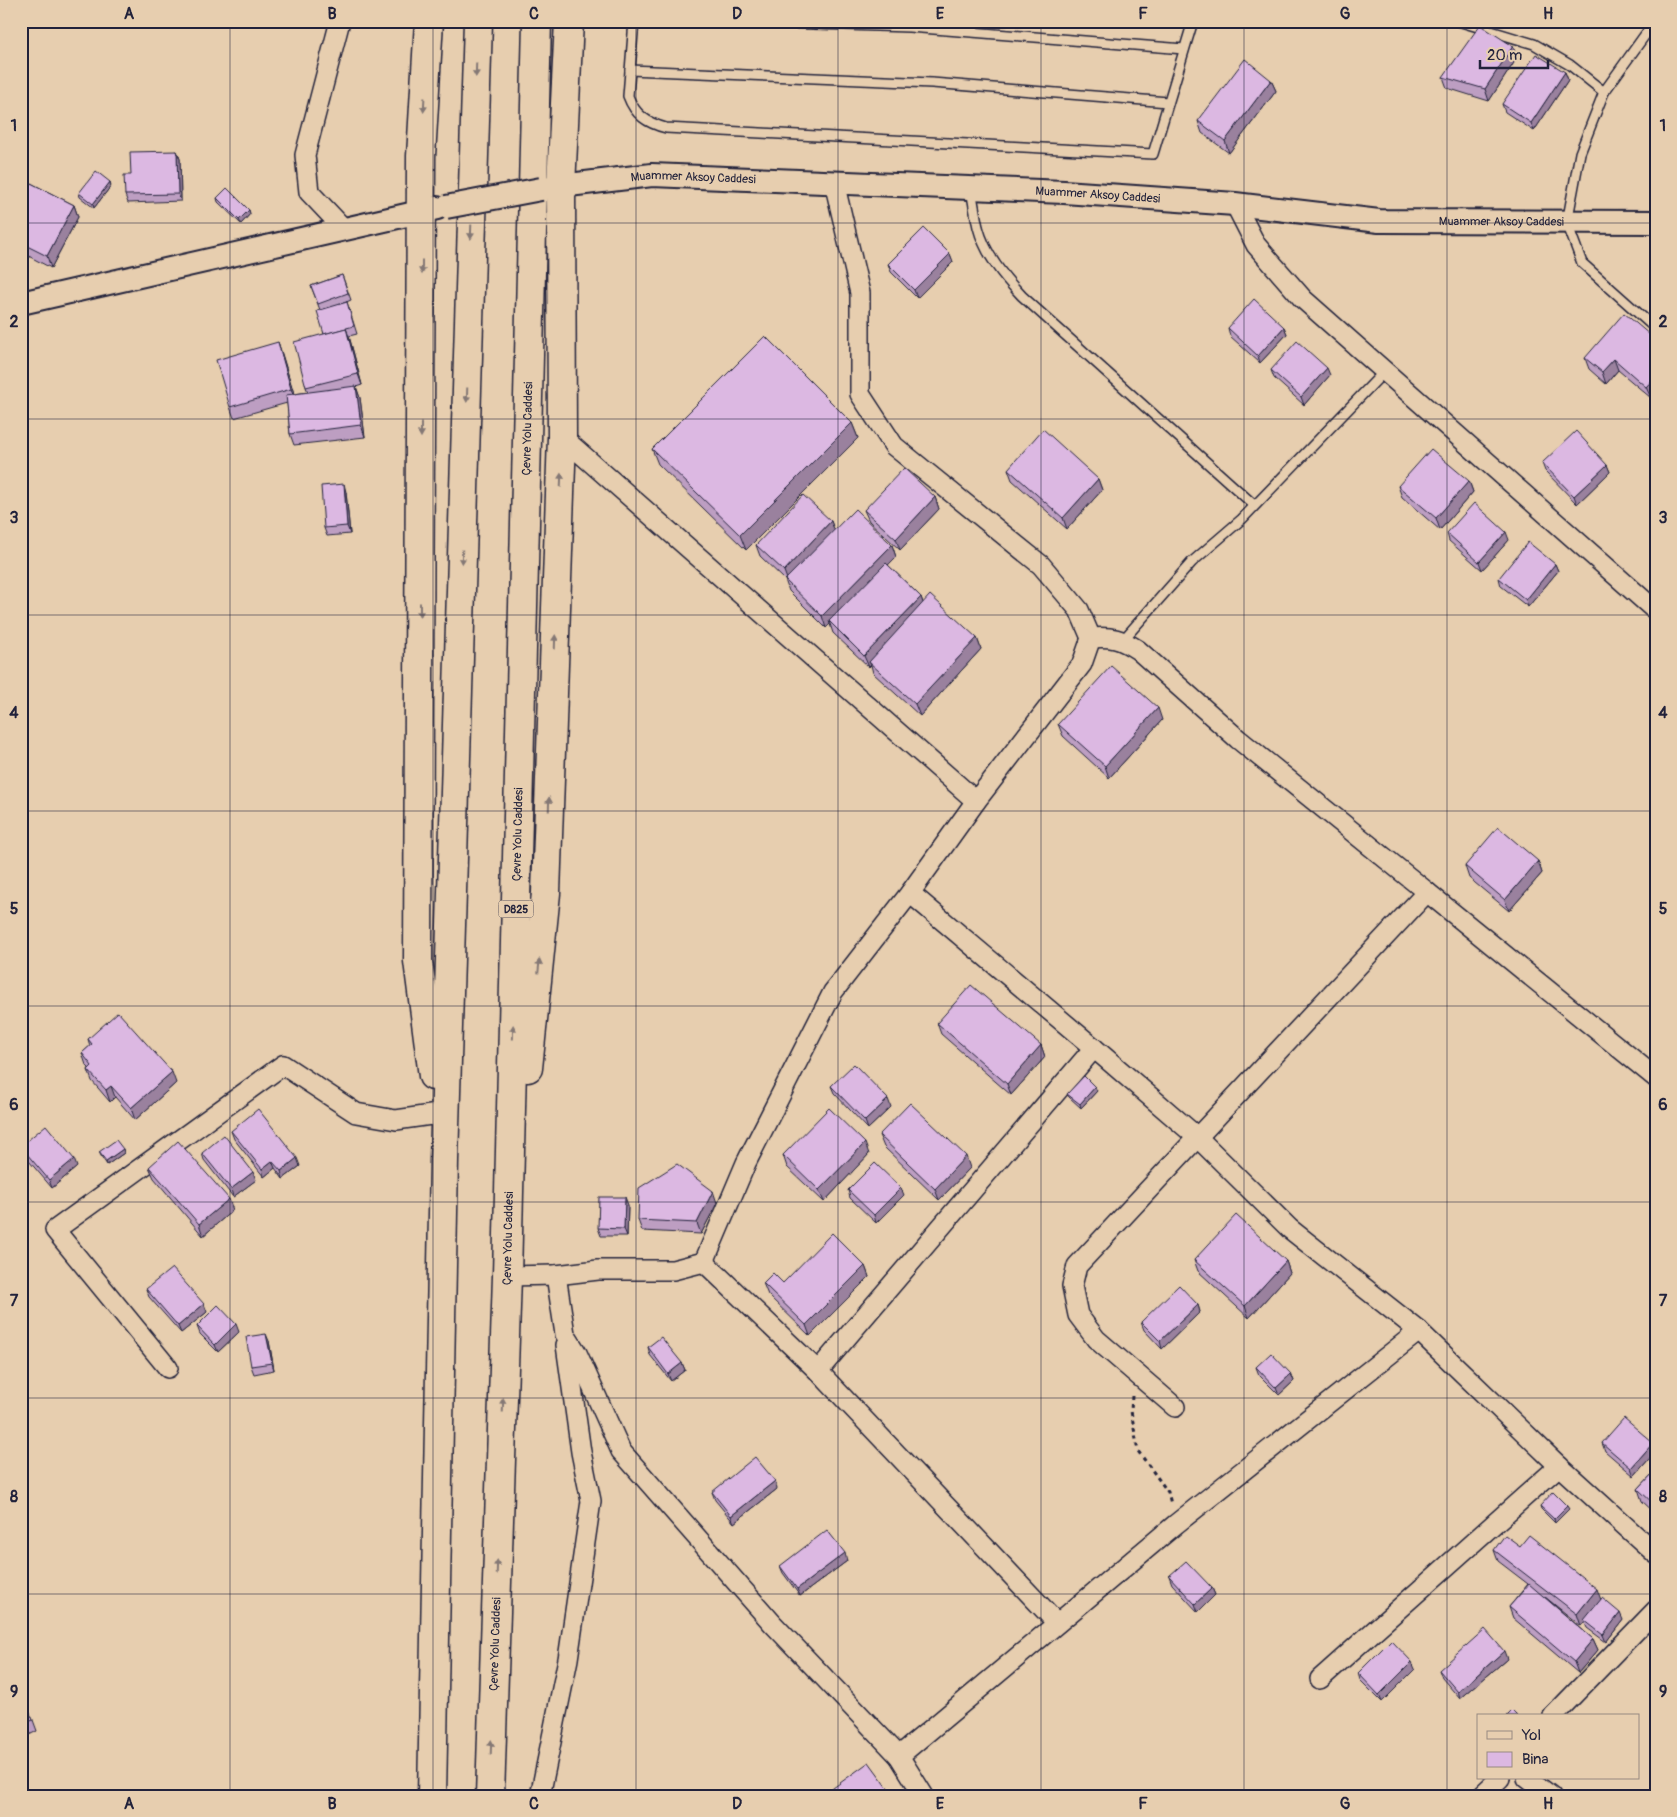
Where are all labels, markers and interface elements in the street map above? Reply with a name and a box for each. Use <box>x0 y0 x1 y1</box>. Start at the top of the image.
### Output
text: A <box>124 4 135 24</box>
text: B <box>327 4 337 24</box>
text: C <box>529 4 539 24</box>
text: D <box>732 4 742 24</box>
text: E <box>936 4 945 24</box>
text: F <box>1138 4 1148 24</box>
text: G <box>1340 4 1351 24</box>
text: H <box>1543 4 1553 24</box>
scale bar <box>1480 38 1547 70</box>
text: 20 m <box>1487 46 1522 65</box>
one-way arrow <box>472 62 480 78</box>
one-way arrow <box>420 97 428 113</box>
text: 1 <box>11 116 17 136</box>
text: 1 <box>1660 116 1666 136</box>
street label: Muammer Aksoy Caddesi <box>630 168 756 187</box>
street label: Muammer Aksoy Caddesi <box>1035 184 1161 207</box>
street label: Muammer Aksoy Caddesi <box>1439 214 1564 230</box>
one-way arrow <box>467 225 475 241</box>
one-way arrow <box>418 260 426 276</box>
text: 2 <box>10 312 19 332</box>
text: 2 <box>1659 312 1668 332</box>
street label: Çevre Yolu Caddesi <box>519 382 536 476</box>
one-way arrow <box>462 387 470 403</box>
one-way arrow <box>417 422 425 438</box>
one-way arrow <box>557 471 565 487</box>
text: 3 <box>10 508 19 528</box>
text: 3 <box>1659 508 1668 528</box>
one-way arrow <box>458 550 466 566</box>
one-way arrow <box>416 602 424 618</box>
one-way arrow <box>551 634 559 650</box>
text: 4 <box>9 703 19 723</box>
text: 4 <box>1658 703 1668 723</box>
street label: Çevre Yolu Caddesi <box>509 787 527 881</box>
one-way arrow <box>546 796 554 812</box>
text: 5 <box>10 899 19 919</box>
text: 5 <box>1659 899 1668 919</box>
road number: D825 <box>498 901 534 918</box>
one-way arrow <box>535 958 543 974</box>
one-way arrow <box>509 1024 517 1040</box>
text: 6 <box>9 1095 19 1115</box>
text: 6 <box>1658 1095 1668 1115</box>
street label: Çevre Yolu Caddesi <box>500 1191 517 1285</box>
text: 7 <box>10 1291 19 1311</box>
text: 7 <box>1659 1291 1668 1311</box>
one-way arrow <box>499 1396 507 1412</box>
text: 8 <box>10 1487 18 1507</box>
text: 8 <box>1659 1487 1667 1507</box>
one-way arrow <box>494 1559 502 1575</box>
street label: Çevre Yolu Caddesi <box>486 1597 504 1691</box>
text: 9 <box>10 1682 18 1702</box>
text: 9 <box>1659 1682 1667 1702</box>
legend <box>1477 1714 1640 1780</box>
text: Yol <box>1521 1726 1541 1745</box>
one-way arrow <box>488 1739 496 1755</box>
text: Bina <box>1522 1750 1549 1769</box>
text: A <box>124 1794 135 1814</box>
text: B <box>327 1794 337 1814</box>
text: C <box>529 1794 539 1814</box>
text: D <box>732 1794 742 1814</box>
text: E <box>936 1794 945 1814</box>
text: F <box>1138 1794 1148 1814</box>
text: G <box>1340 1794 1351 1814</box>
text: H <box>1543 1794 1553 1814</box>

